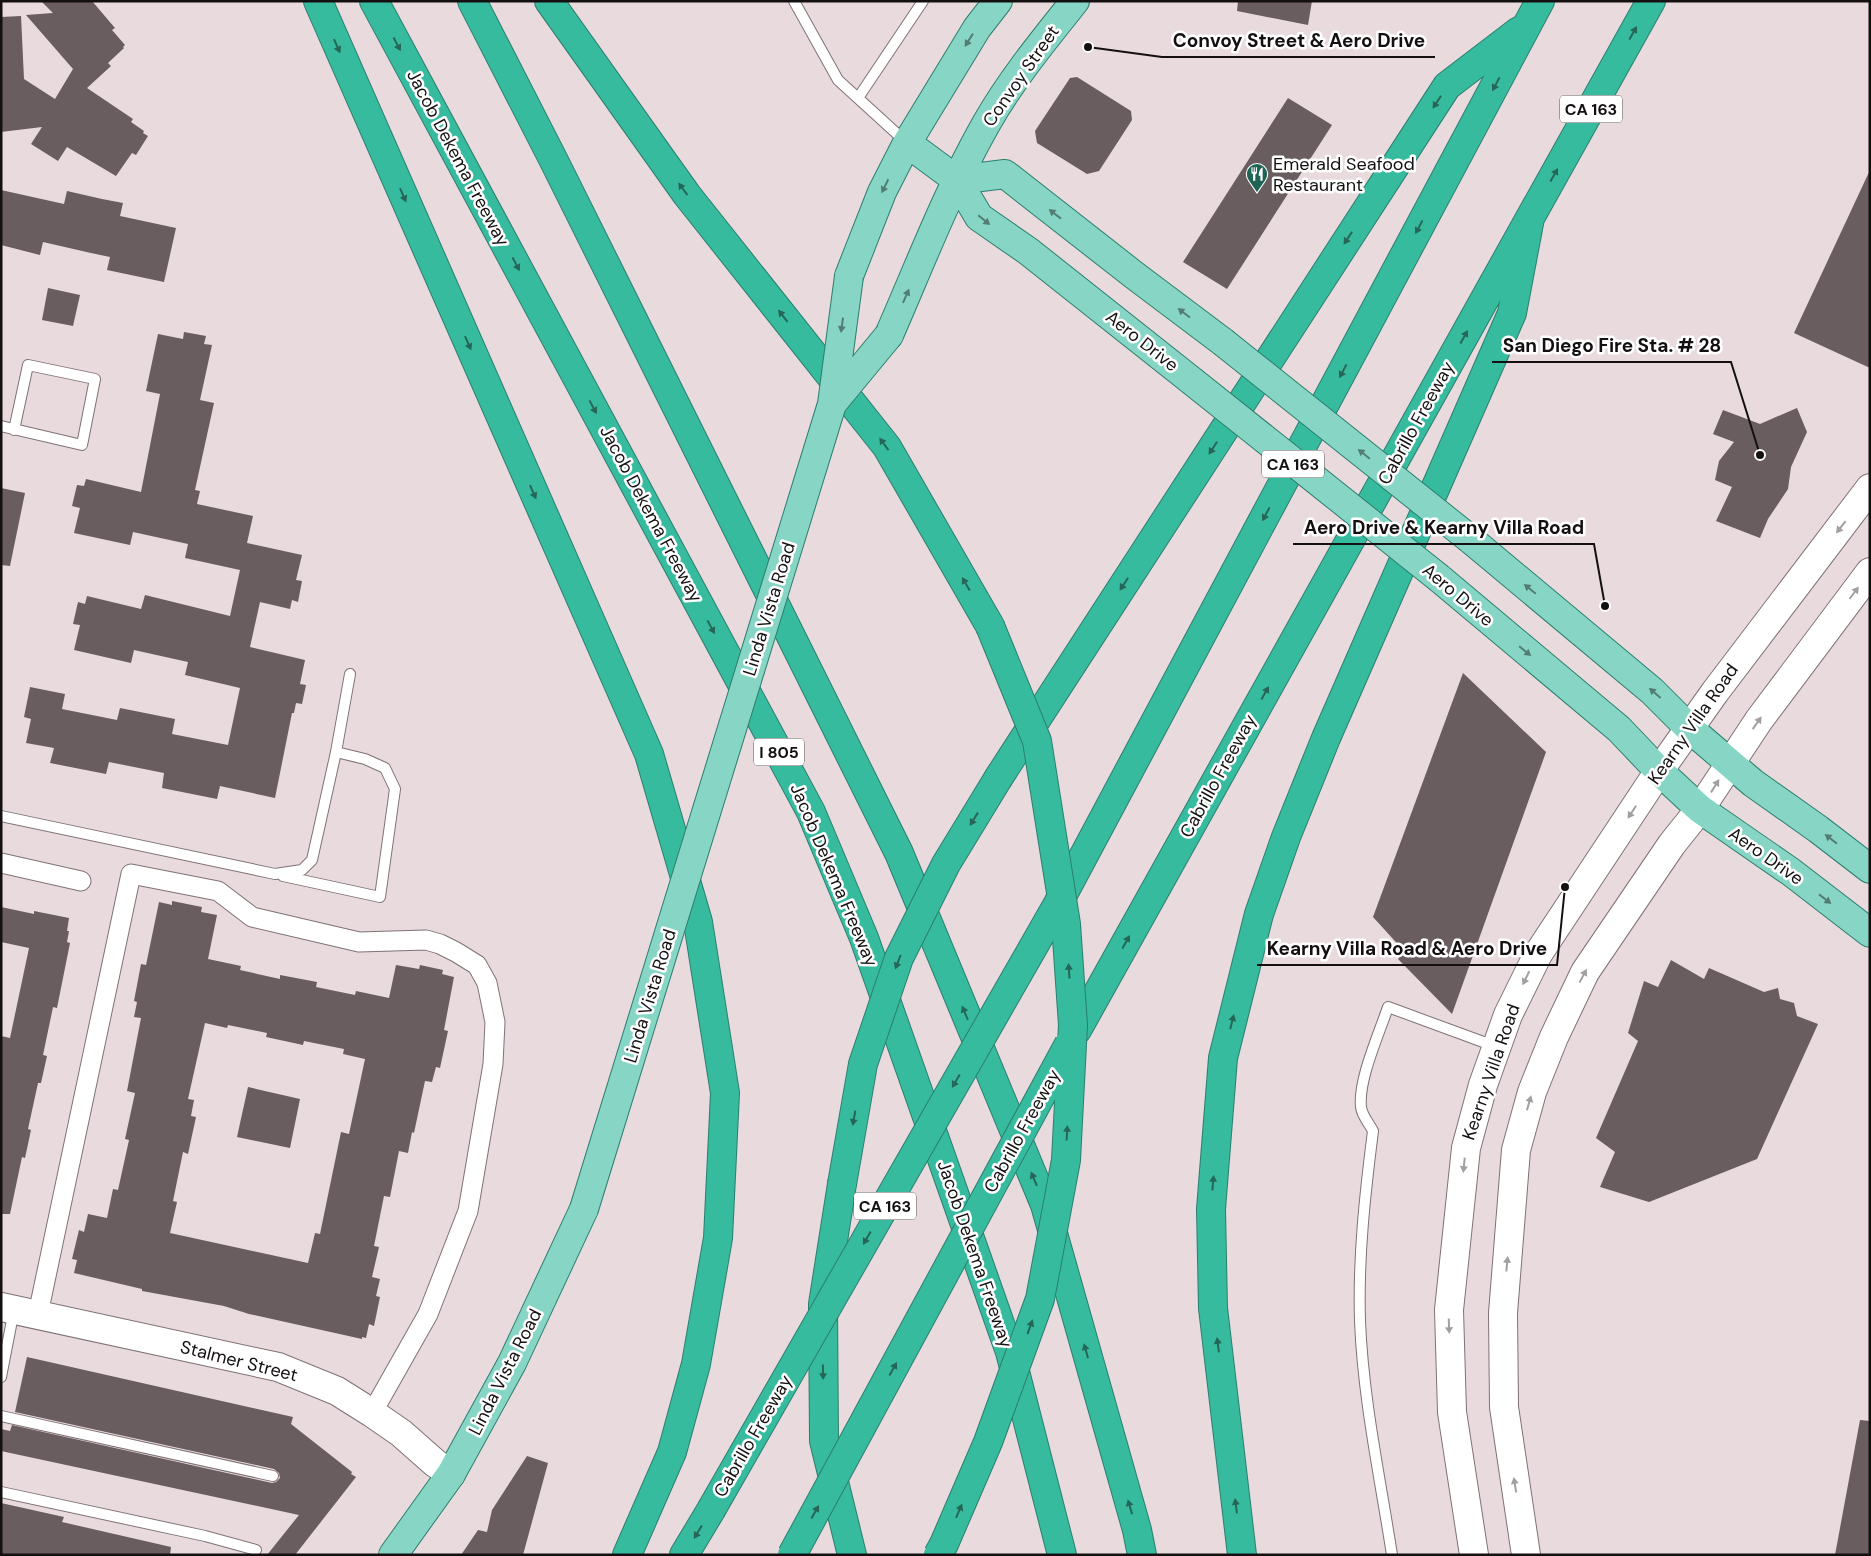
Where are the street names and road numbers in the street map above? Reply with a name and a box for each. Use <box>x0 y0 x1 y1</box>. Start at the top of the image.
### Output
street label: Convoy Street <box>977 21 1065 131</box>
street label: Jacob Dekema Freeway <box>401 66 515 250</box>
road number: CA 163 <box>1560 96 1622 122</box>
street label: Aero Drive <box>1101 305 1183 377</box>
street label: Cabrillo Freeway <box>1372 357 1460 489</box>
street label: Jacob Dekema Freeway <box>594 422 708 606</box>
road number: CA 163 <box>1262 450 1324 478</box>
street label: Linda Vista Road <box>737 539 801 679</box>
street label: Aero Drive <box>1417 558 1499 632</box>
street label: Kearny Villa Road <box>1642 659 1744 789</box>
street label: Cabrillo Freeway <box>1174 710 1262 842</box>
road number: I 805 <box>754 739 804 766</box>
street label: Jacob Dekema Freeway <box>785 780 883 970</box>
street label: Aero Drive <box>1724 821 1808 891</box>
street label: Linda Vista Road <box>618 926 682 1066</box>
street label: Kearny Villa Road <box>1456 1001 1526 1143</box>
street label: Cabrillo Freeway <box>978 1065 1066 1197</box>
street label: Jacob Dekema Freeway <box>932 1157 1018 1351</box>
road number: CA 163 <box>854 1192 916 1220</box>
street label: Linda Vista Road <box>463 1305 547 1439</box>
street label: Stalmer Street <box>178 1335 300 1387</box>
street label: Cabrillo Freeway <box>708 1370 798 1502</box>

